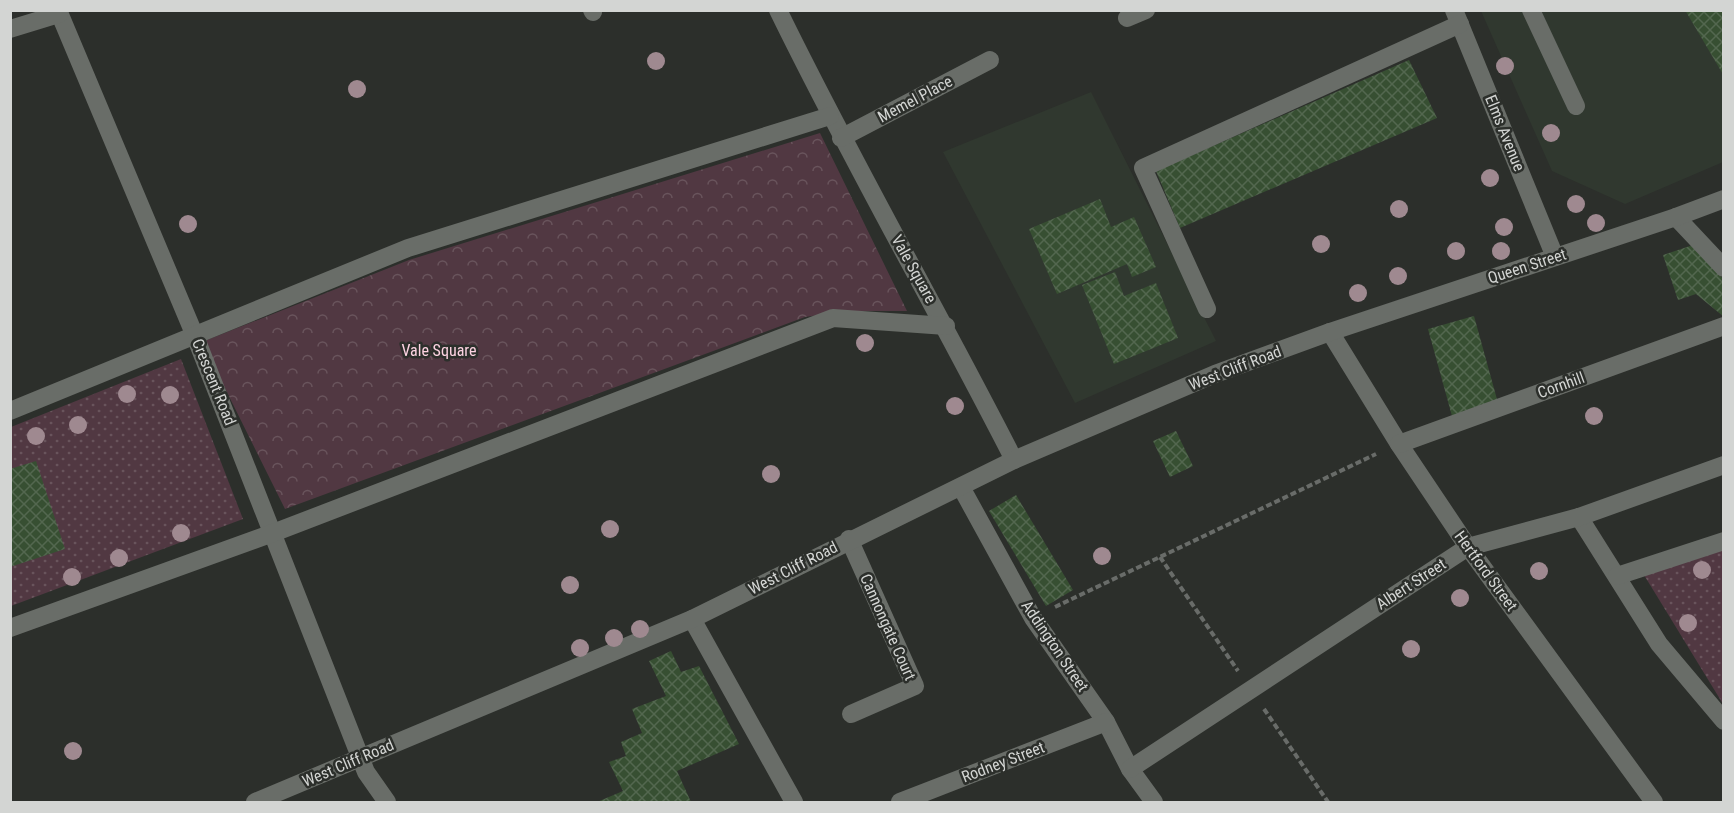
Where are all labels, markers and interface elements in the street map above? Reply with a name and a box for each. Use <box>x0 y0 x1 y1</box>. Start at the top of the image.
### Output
street label: Memel Place <box>875 71 955 127</box>
street label: Elms Avenue <box>1481 92 1529 174</box>
street label: Vale Square <box>887 232 941 306</box>
street label: Queen Street <box>1485 244 1569 288</box>
street label: Crescent Road <box>188 336 240 428</box>
park label: Vale Square <box>401 341 477 360</box>
street label: West Cliff Road <box>1186 342 1284 394</box>
street label: Cornhill <box>1535 368 1587 402</box>
street label: Hertford Street <box>1451 527 1522 615</box>
street label: West Cliff Road <box>745 537 841 599</box>
street label: Albert Street <box>1373 554 1450 614</box>
street label: Cannongate Court <box>856 571 920 683</box>
street label: Addington Street <box>1018 597 1093 695</box>
street label: West Cliff Road <box>299 735 397 791</box>
street label: Rodney Street <box>959 737 1047 787</box>

